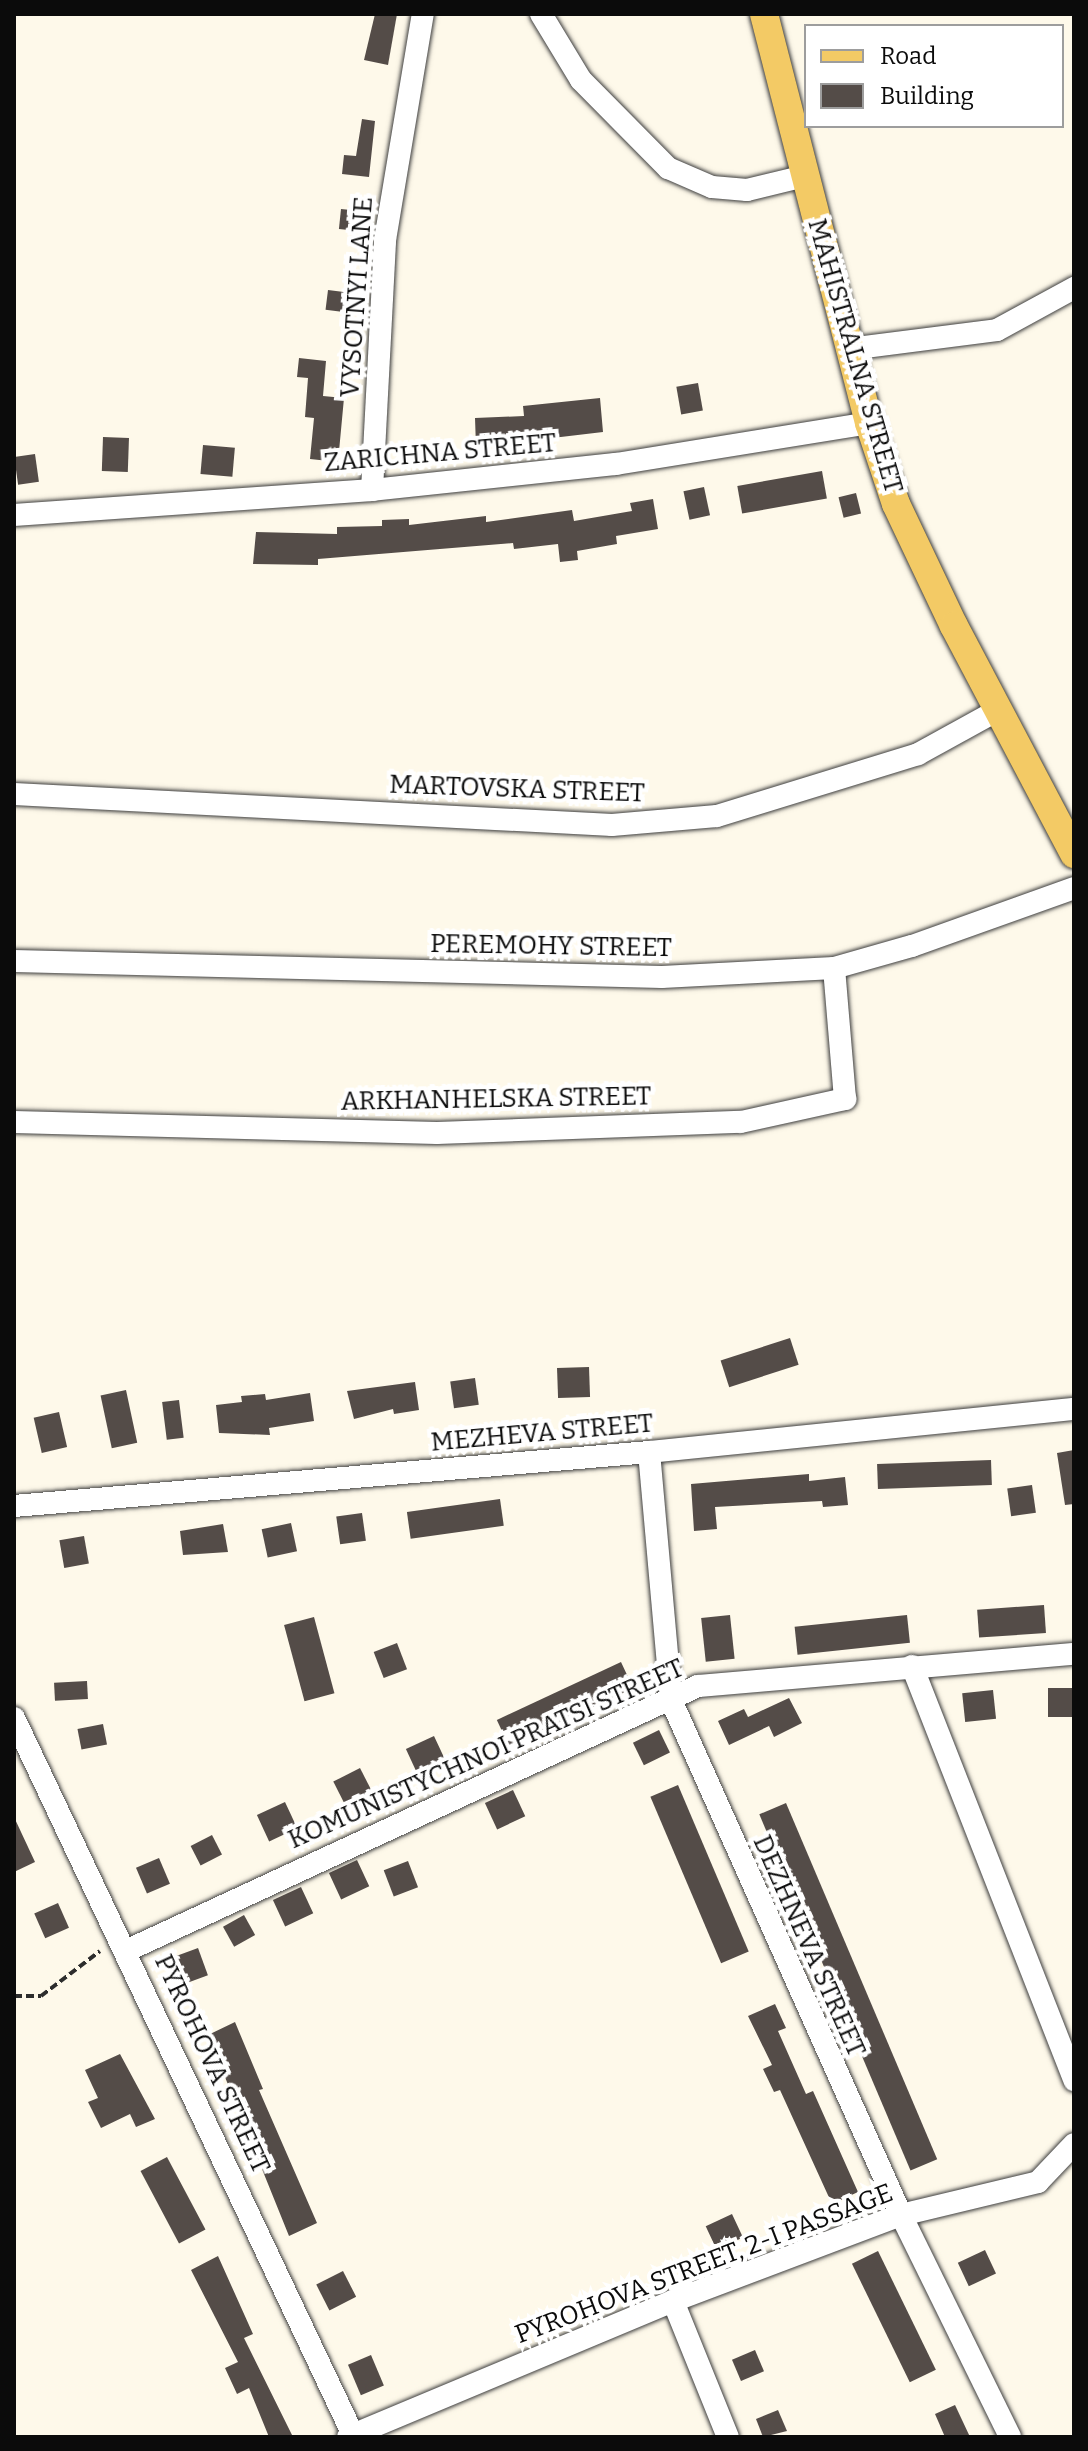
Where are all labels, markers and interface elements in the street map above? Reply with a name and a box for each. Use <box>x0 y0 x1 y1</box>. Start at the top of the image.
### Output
legend <box>804 24 1064 128</box>
text: Road <box>880 42 936 70</box>
text: Building <box>880 82 974 110</box>
street label: VYSOTNYI LANE <box>334 196 380 398</box>
street label: MAHISTRALNA STREET <box>801 215 909 497</box>
street label: ZARICHNA STREET <box>322 427 558 479</box>
street label: MARTOVSKA STREET <box>389 769 645 809</box>
street label: PEREMOHY STREET <box>430 928 672 964</box>
street label: ARKHANHELSKA STREET <box>341 1081 651 1117</box>
street label: MEZHEVA STREET <box>429 1408 655 1458</box>
street label: KOMUNISTYCHNOI PRATSI STREET <box>283 1652 689 1856</box>
street label: DEZHNEVA STREET <box>746 1830 872 2062</box>
street label: PYROHOVA STREET <box>148 1950 276 2178</box>
street label: PYROHOVA STREET, 2-I PASSAGE <box>511 2177 897 2351</box>

